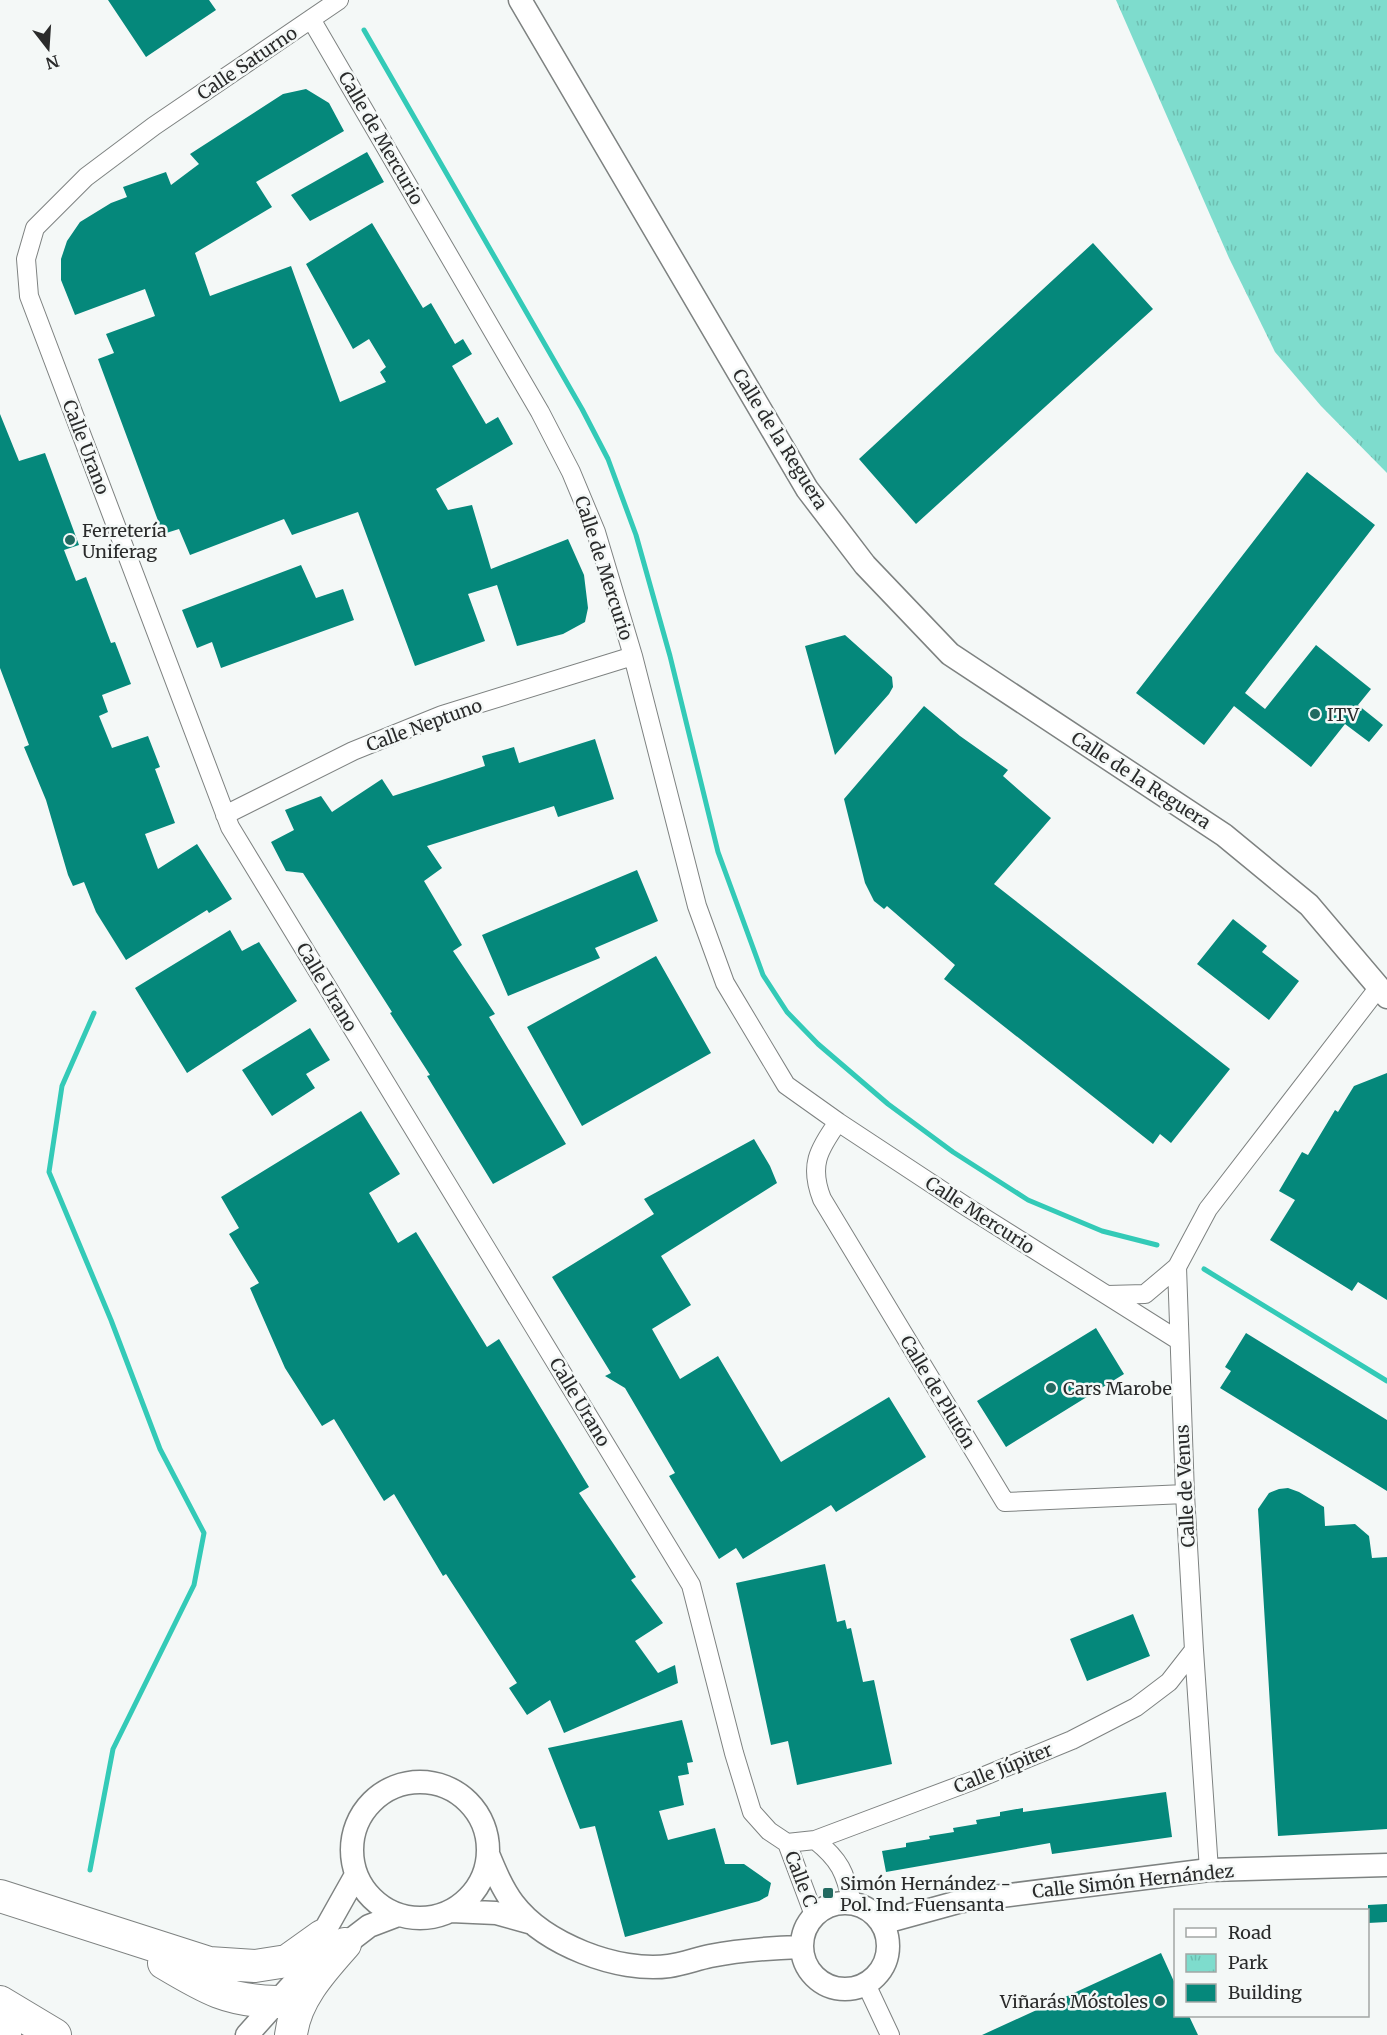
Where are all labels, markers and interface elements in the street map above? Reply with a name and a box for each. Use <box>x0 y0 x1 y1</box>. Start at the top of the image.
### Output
north arrow <box>18 18 78 78</box>
street label: Calle Saturno <box>193 21 301 105</box>
text: N <box>43 51 61 74</box>
street label: Calle de Mercurio <box>333 67 429 209</box>
street label: Calle de la Reguera <box>727 364 833 514</box>
street label: Calle Urano <box>57 397 115 497</box>
street label: Calle de Mercurio <box>570 493 638 643</box>
place label: Ferretería Uniferag <box>82 519 167 563</box>
marker: Ferretería Uniferag <box>63 533 77 547</box>
street label: Calle Neptuno <box>363 693 485 757</box>
place label: ITV <box>1327 703 1360 726</box>
marker: ITV <box>1308 707 1322 721</box>
street label: Calle de la Reguera <box>1067 726 1215 834</box>
street label: Calle Urano <box>292 939 362 1035</box>
street label: Calle Mercurio <box>921 1171 1039 1259</box>
street label: Calle de Plutón <box>895 1331 981 1453</box>
street label: Calle Urano <box>545 1354 615 1450</box>
place label: Cars Marobe <box>1063 1377 1172 1400</box>
marker: Cars Marobe <box>1044 1381 1058 1395</box>
street label: Calle de Venus <box>1170 1424 1200 1548</box>
street label: Calle Júpiter <box>950 1738 1056 1798</box>
street label: Calle C <box>780 1848 822 1911</box>
street label: Calle Simón Hernández <box>1031 1859 1235 1903</box>
place label: Simón Hernández - Pol. Ind. Fuensanta <box>840 1872 1011 1916</box>
marker: Simón Hernández - Pol. Ind. Fuensanta <box>821 1886 835 1900</box>
legend <box>1174 1909 1369 2017</box>
text: Road <box>1228 1921 1272 1944</box>
text: Park <box>1228 1951 1269 1974</box>
text: Building <box>1228 1981 1302 2004</box>
place label: Viñarás Móstoles <box>999 1990 1148 2013</box>
marker: Viñarás Móstoles <box>1153 1994 1167 2008</box>

